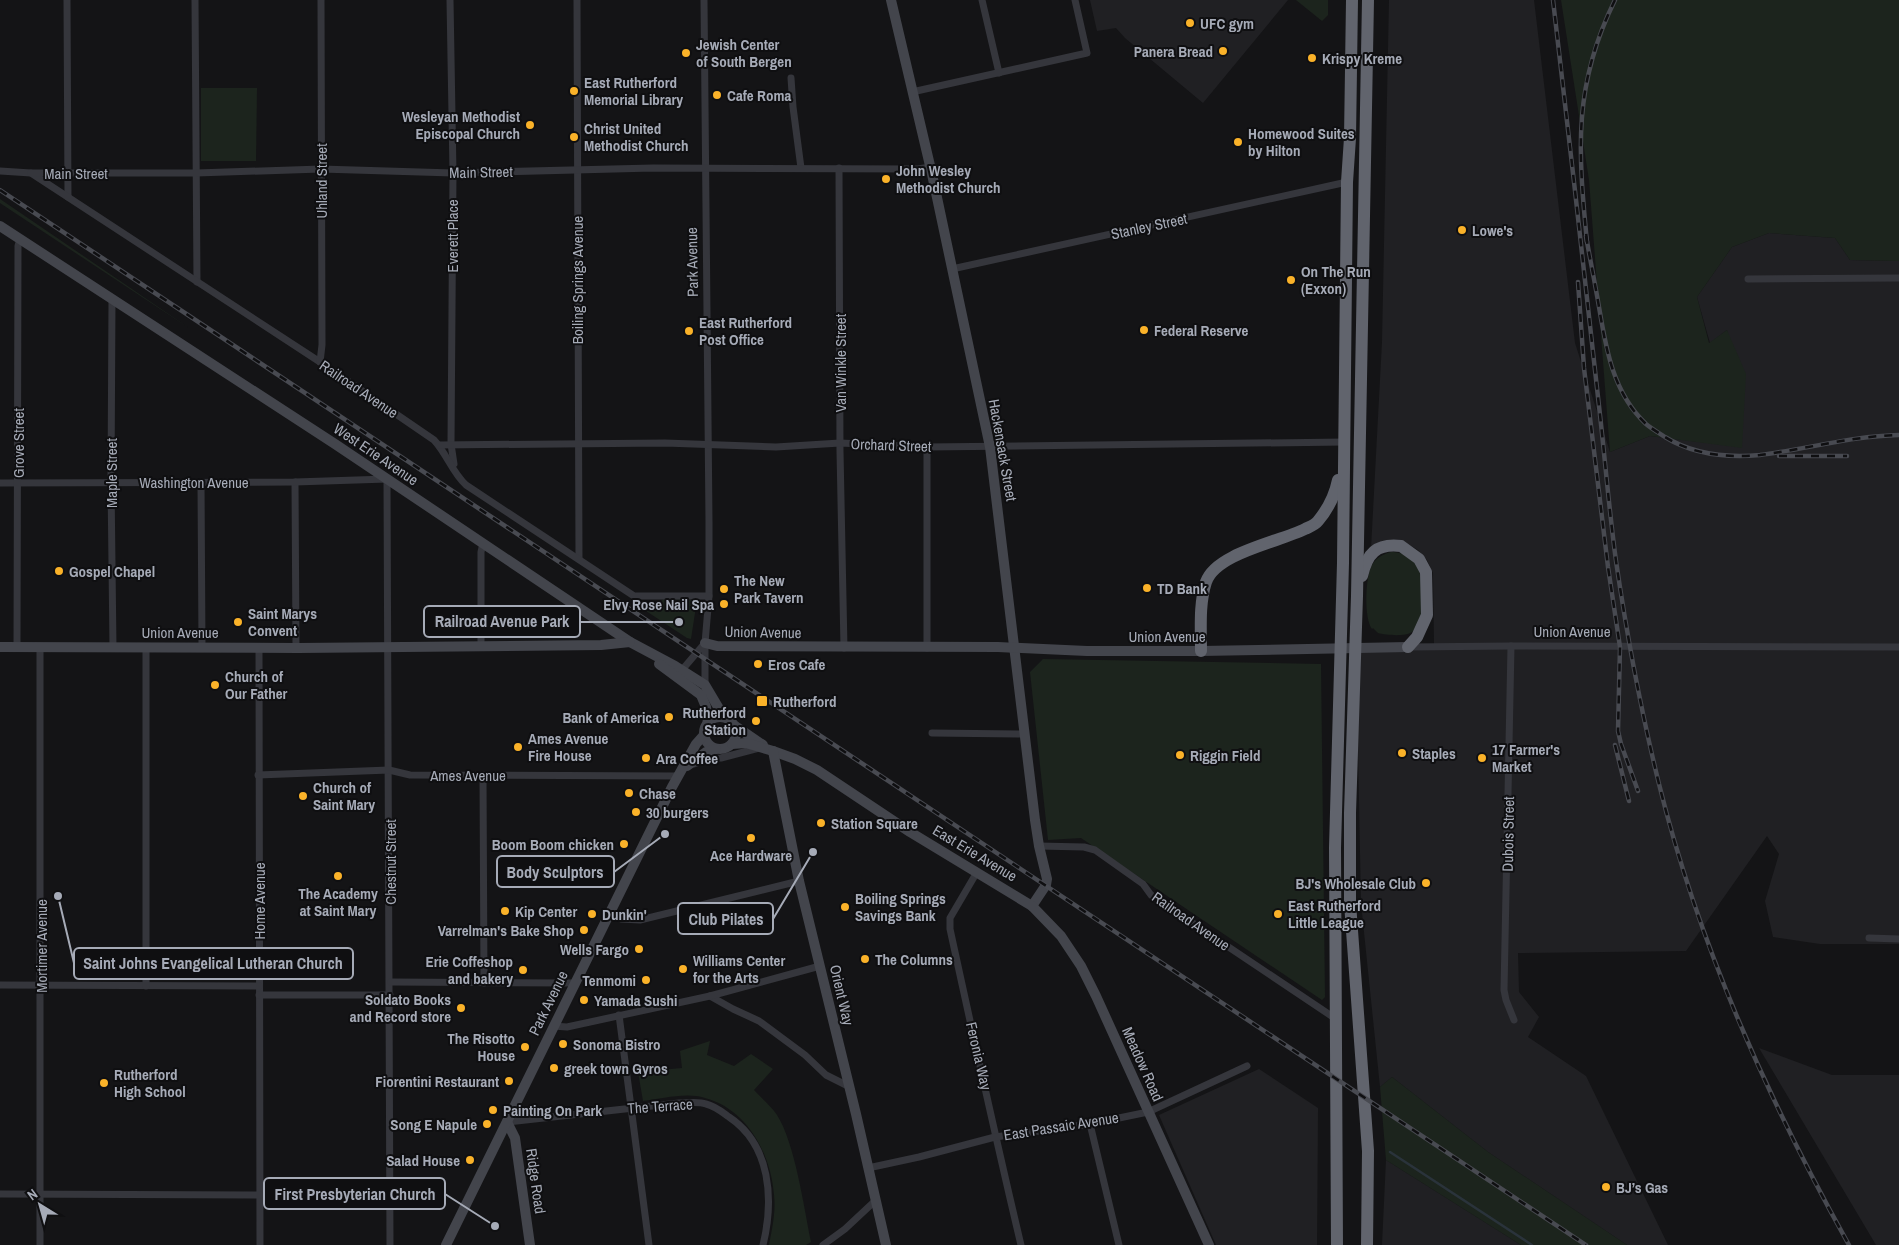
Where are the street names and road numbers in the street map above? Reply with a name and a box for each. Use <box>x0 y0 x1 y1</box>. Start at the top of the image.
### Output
street label: Uhland Street <box>311 143 332 219</box>
street label: Main Street <box>449 161 514 183</box>
street label: Main Street <box>44 163 108 184</box>
street label: Everett Place <box>442 199 463 273</box>
street label: Stanley Street <box>1109 208 1190 244</box>
street label: Boiling Springs Avenue <box>567 216 588 344</box>
street label: Park Avenue <box>681 227 703 297</box>
street label: Van Winkle Street <box>830 313 851 412</box>
street label: Railroad Avenue <box>316 355 403 423</box>
street label: Hackensack Street <box>984 397 1022 503</box>
street label: Grove Street <box>8 408 29 478</box>
street label: West Erie Avenue <box>329 418 423 490</box>
street label: Orchard Street <box>850 433 932 457</box>
street label: Maple Street <box>101 438 122 508</box>
street label: Washington Avenue <box>139 472 249 493</box>
street label: Union Avenue <box>724 621 802 643</box>
street label: Union Avenue <box>1533 621 1611 642</box>
street label: Union Avenue <box>141 622 219 643</box>
street label: Union Avenue <box>1128 626 1206 647</box>
street label: Ames Avenue <box>429 765 506 786</box>
street label: Dubois Street <box>1497 796 1519 872</box>
street label: Chestnut Street <box>380 819 401 905</box>
street label: East Erie Avenue <box>929 820 1021 887</box>
street label: Home Avenue <box>249 862 270 940</box>
street label: Railroad Avenue <box>1148 886 1234 956</box>
street label: Mortimer Avenue <box>31 899 52 993</box>
street label: Orient Way <box>825 963 859 1028</box>
street label: Park Avenue <box>523 967 573 1039</box>
street label: Feronia Way <box>961 1020 997 1093</box>
street label: Meadow Road <box>1117 1024 1169 1104</box>
street label: The Terrace <box>627 1093 694 1119</box>
street label: East Passaic Avenue <box>1002 1107 1120 1145</box>
street label: Ridge Road <box>521 1147 551 1215</box>

